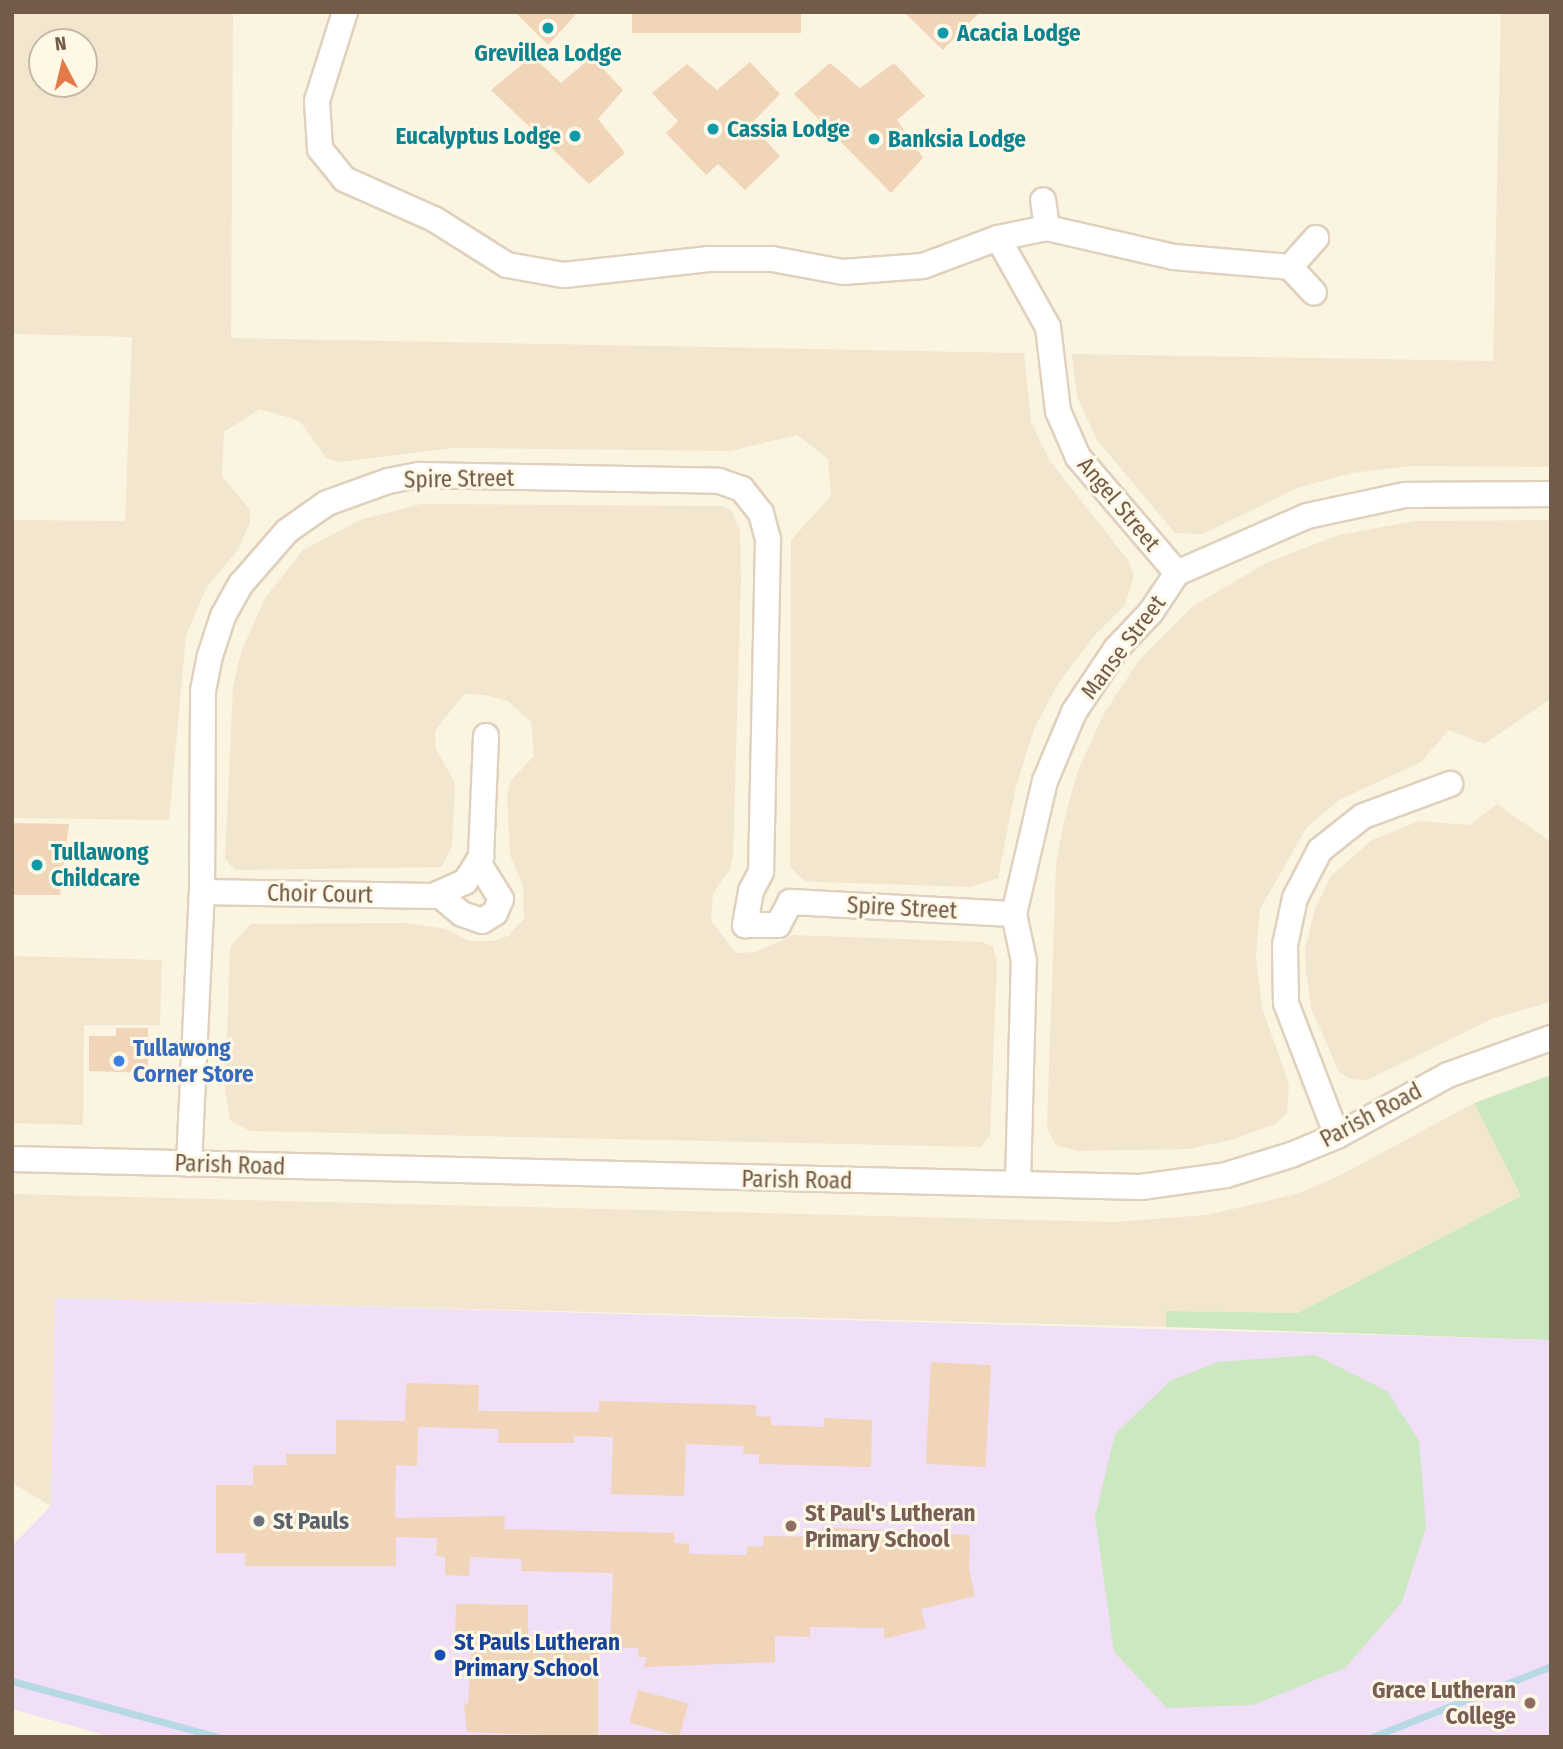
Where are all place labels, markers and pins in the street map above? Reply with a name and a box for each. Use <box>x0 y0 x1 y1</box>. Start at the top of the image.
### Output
place label: Acacia Lodge <box>957 19 1081 47</box>
marker: Grevillea Lodge <box>540 20 556 36</box>
marker: Acacia Lodge <box>935 25 951 41</box>
place label: Grevillea Lodge <box>474 39 622 67</box>
place label: Cassia Lodge <box>727 115 850 143</box>
marker: Cassia Lodge <box>705 121 721 137</box>
place label: Eucalyptus Lodge <box>395 122 561 150</box>
place label: Banksia Lodge <box>888 125 1026 153</box>
marker: Eucalyptus Lodge <box>567 128 583 144</box>
marker: Banksia Lodge <box>866 131 882 147</box>
place label: Tullawong Childcare <box>51 838 149 892</box>
marker: Tullawong Childcare <box>29 857 45 873</box>
place label: Tullawong Corner Store <box>133 1034 254 1088</box>
marker: Tullawong Corner Store <box>111 1053 127 1069</box>
place label: St Paul's Lutheran Primary School <box>805 1499 976 1553</box>
place label: St Pauls <box>273 1507 349 1535</box>
marker: St Pauls <box>251 1513 267 1529</box>
marker: St Paul's Lutheran Primary School <box>783 1518 799 1534</box>
place label: St Pauls Lutheran Primary School <box>454 1628 620 1682</box>
marker: St Pauls Lutheran Primary School <box>432 1647 448 1663</box>
place label: Grace Lutheran College <box>1372 1676 1516 1730</box>
marker: Grace Lutheran College <box>1522 1695 1538 1711</box>

